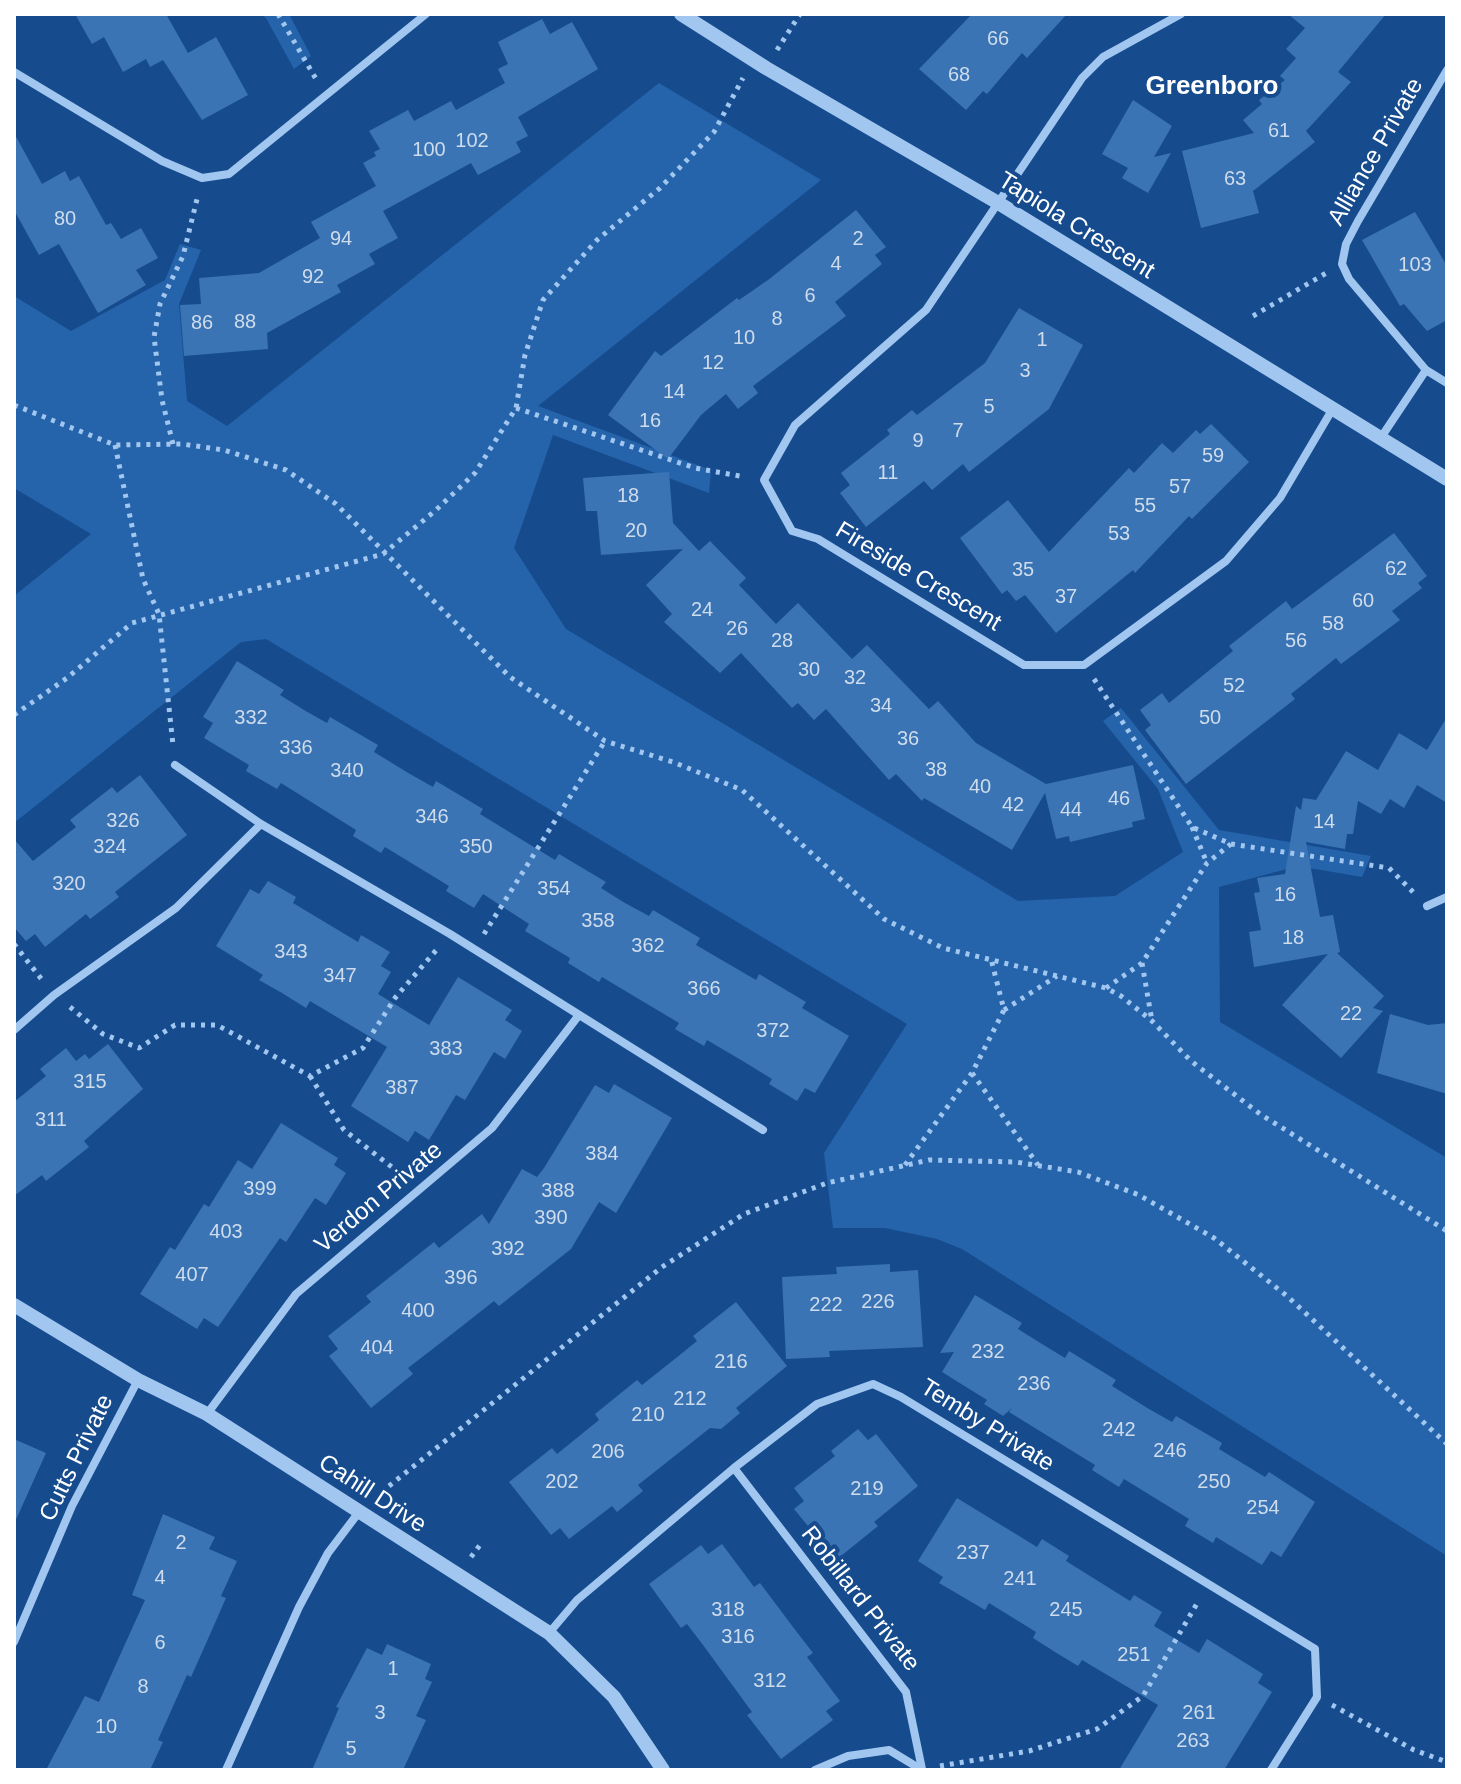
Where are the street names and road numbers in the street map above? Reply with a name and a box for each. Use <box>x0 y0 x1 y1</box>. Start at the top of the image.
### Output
street label: Alliance Private <box>1322 73 1430 231</box>
street label: Tapiola Crescent <box>993 166 1159 286</box>
street label: Fireside Crescent <box>830 516 1006 638</box>
street label: Verdon Private <box>309 1136 449 1260</box>
street label: Temby Private <box>915 1374 1059 1478</box>
street label: Cutts Private <box>34 1390 120 1526</box>
street label: Cahill Drive <box>313 1449 431 1539</box>
street label: Robillard Private <box>794 1521 926 1677</box>

